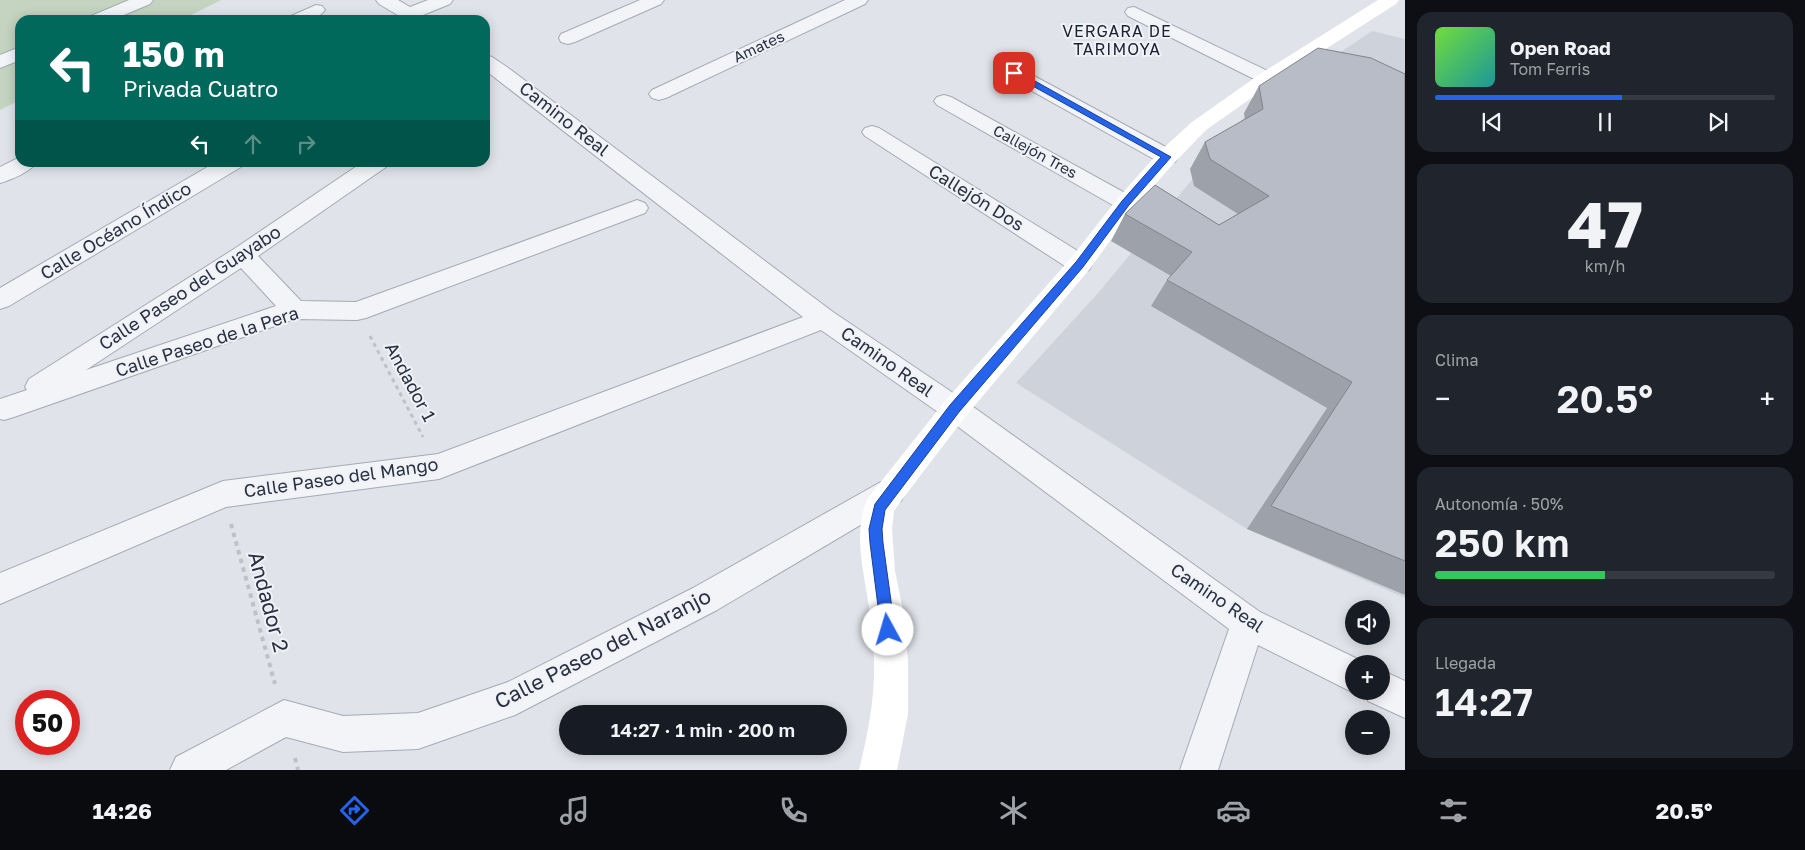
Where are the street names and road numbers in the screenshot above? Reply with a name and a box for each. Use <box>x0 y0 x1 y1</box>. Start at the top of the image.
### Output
street label: Amates <box>730 26 787 66</box>
street label: Camino Real <box>515 76 614 160</box>
street label: Callejón Tres <box>990 121 1081 182</box>
street label: Callejón Dos <box>925 159 1028 235</box>
street label: Calle Océano Índico <box>36 176 195 284</box>
street label: Calle Paseo del Guayabo <box>94 220 285 354</box>
street label: Calle Paseo de la Pera <box>112 301 301 381</box>
street label: Camino Real <box>837 321 938 401</box>
street label: Andador 1 <box>381 338 441 425</box>
street label: Calle Paseo del Mango <box>242 452 439 502</box>
street label: Andador 2 <box>243 549 295 655</box>
street label: Camino Real <box>1167 558 1269 637</box>
street label: Calle Paseo del Naranjo <box>490 582 715 714</box>

